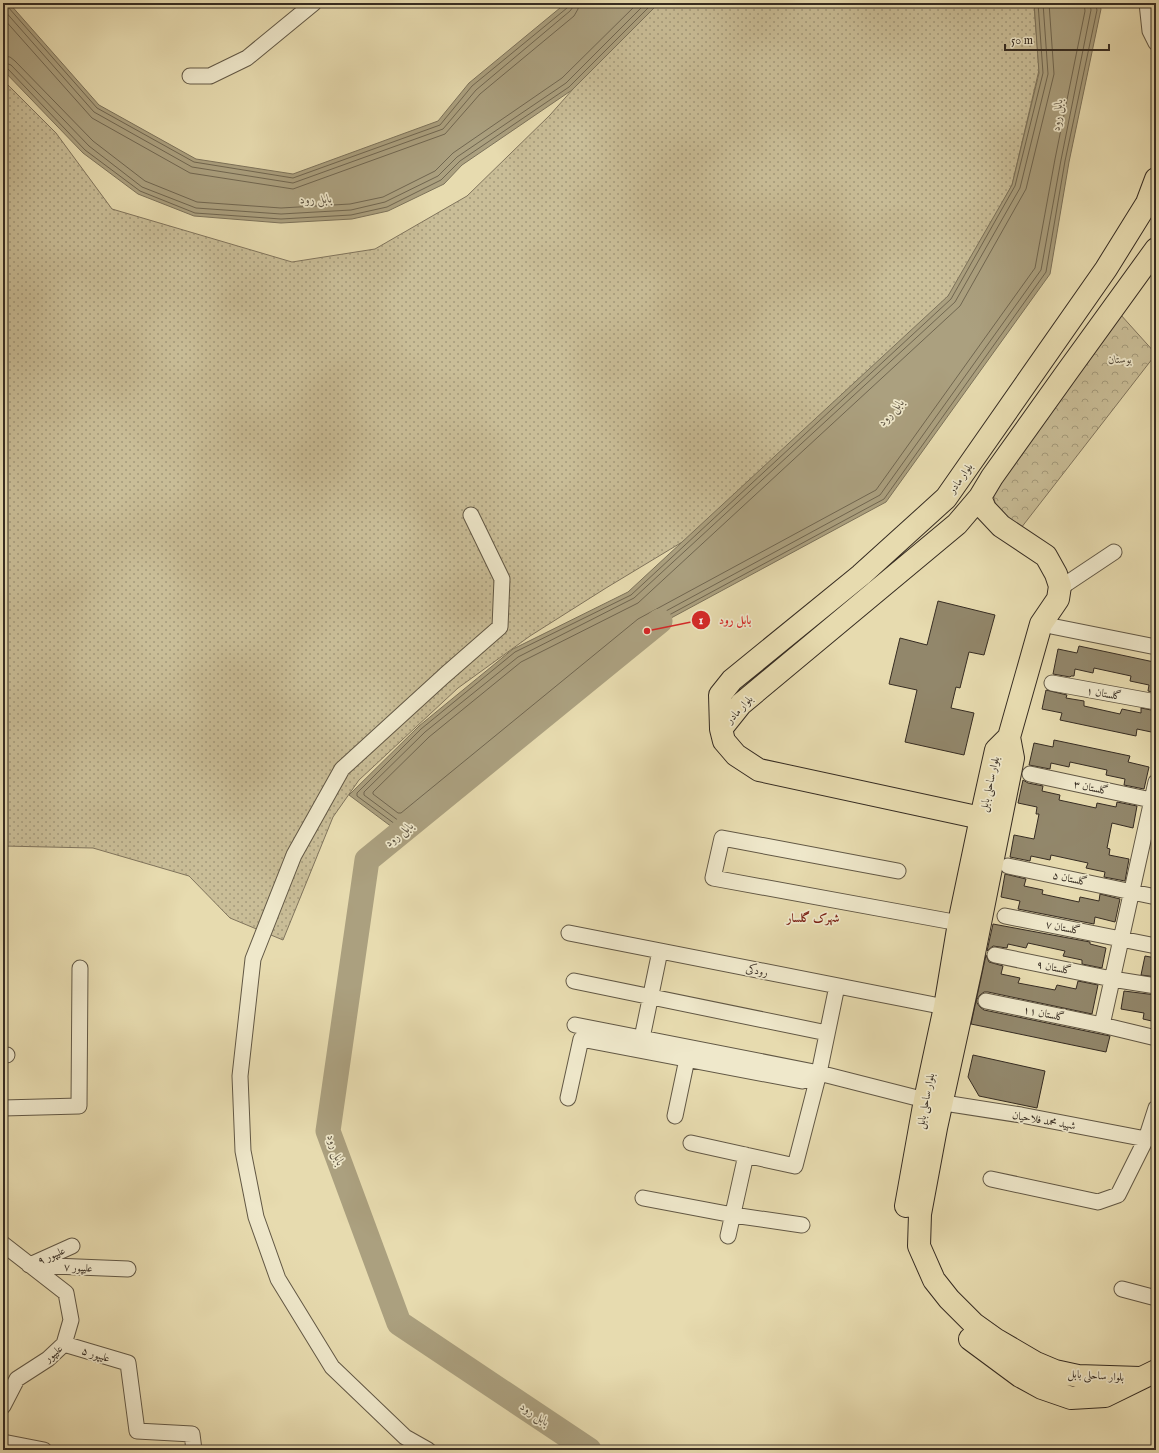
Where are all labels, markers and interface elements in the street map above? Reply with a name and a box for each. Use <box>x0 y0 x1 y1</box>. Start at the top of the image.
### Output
scale bar <box>1005 26 1109 52</box>
text: 50 m <box>1011 33 1033 48</box>
water label: بابل رود <box>1049 97 1067 132</box>
water label: بابل رود <box>299 191 333 209</box>
park label: بوستان <box>1108 353 1132 367</box>
water label: بابل رود <box>875 395 909 430</box>
street label: بلوار مادر <box>945 461 976 497</box>
callout: بابل رود <box>691 608 759 632</box>
text: 1 <box>699 613 704 628</box>
text: بابل رود <box>719 613 751 628</box>
street label: گلستان ۱ <box>1085 683 1123 704</box>
street label: بلوار مادر <box>722 693 756 728</box>
street label: بلوار ساحلی بابل <box>977 755 1004 814</box>
street label: گلستان ۳ <box>1072 776 1110 798</box>
water label: بابل رود <box>382 818 418 851</box>
street label: گلستان ۵ <box>1051 867 1089 889</box>
district label: شهرک گلسار <box>785 910 839 926</box>
street label: گلستان ۷ <box>1044 917 1082 938</box>
street label: گلستان ۹ <box>1035 957 1073 978</box>
street label: رودکی <box>744 961 769 980</box>
street label: گلستان ۱۱ <box>1022 1002 1066 1025</box>
street label: بلوار ساحلی بابل <box>914 1072 939 1130</box>
street label: شهید محمد فلاحیان <box>1011 1109 1077 1133</box>
water label: بابل رود <box>322 1132 348 1169</box>
street label: علیپور ۹ <box>35 1244 67 1268</box>
street label: علیپور ۷ <box>63 1260 93 1276</box>
street label: علیپور <box>41 1342 66 1366</box>
street label: علیپور ۵ <box>80 1344 112 1366</box>
street label: بلوار ساحلی بابل <box>1067 1367 1125 1386</box>
water label: بابل رود <box>516 1399 553 1431</box>

